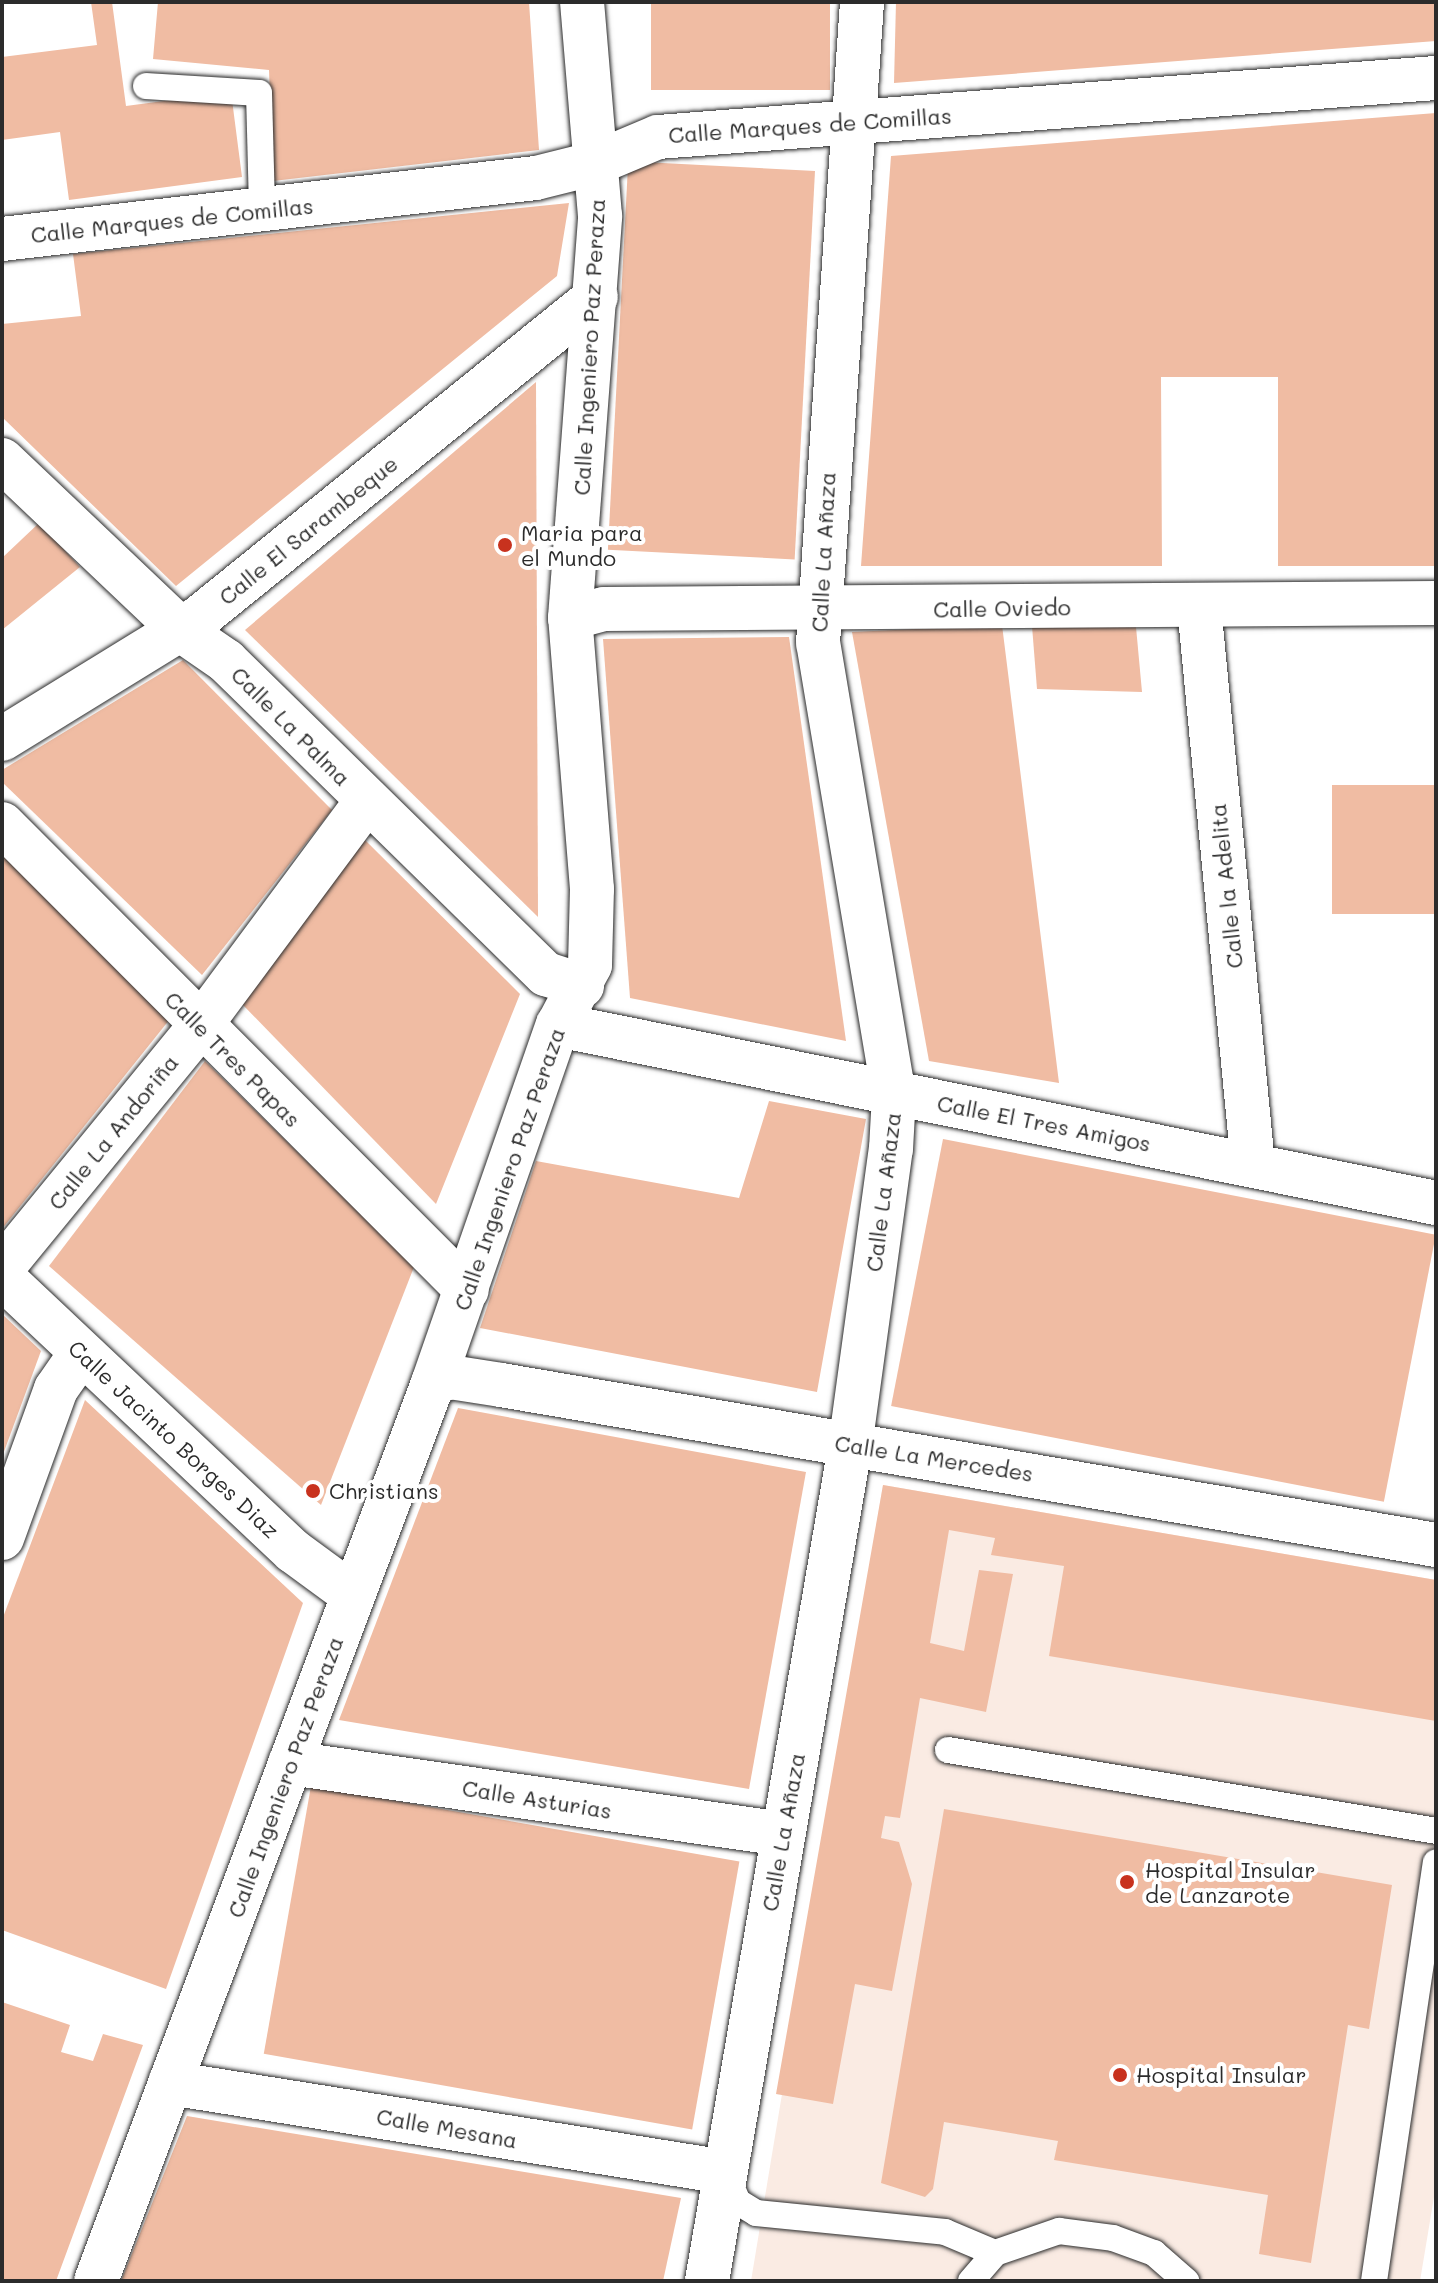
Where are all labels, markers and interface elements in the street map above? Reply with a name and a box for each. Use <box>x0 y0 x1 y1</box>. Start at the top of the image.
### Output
street label: Calle Marques de Comillas <box>667 102 953 148</box>
street label: Calle Marques de Comillas <box>29 192 315 248</box>
street label: Calle Ingeniero Paz Peraza <box>568 198 610 496</box>
street label: Calle El Sarambeque <box>213 450 403 610</box>
street label: Calle La Añaza <box>806 471 840 633</box>
place label: Maria para el Mundo <box>521 519 643 570</box>
marker: Maria para el Mundo <box>496 536 514 554</box>
street label: Calle Oviedo <box>933 594 1071 622</box>
street label: Calle La Palma <box>226 661 356 791</box>
street label: Calle la Adelita <box>1204 802 1248 970</box>
street label: Calle Tres Papas <box>160 986 306 1132</box>
street label: Calle Ingeniero Paz Peraza <box>448 1024 570 1314</box>
street label: Calle La Andoriña <box>42 1049 184 1215</box>
street label: Calle El Tres Amigos <box>935 1089 1153 1157</box>
street label: Calle La Añaza <box>860 1111 906 1273</box>
street label: Calle Jacinto Borges Diaz <box>63 1334 285 1544</box>
street label: Calle La Mercedes <box>833 1429 1035 1487</box>
place label: Christians <box>329 1478 439 1504</box>
marker: Christians <box>304 1482 322 1500</box>
street label: Calle Ingeniero Paz Peraza <box>222 1633 348 1921</box>
street label: Calle La Añaza <box>756 1751 810 1913</box>
street label: Calle Asturias <box>460 1774 614 1824</box>
place label: Hospital Insular de Lanzarote <box>1145 1856 1315 1908</box>
marker: Hospital Insular de Lanzarote <box>1116 1871 1138 1893</box>
place label: Hospital Insular <box>1136 2062 1306 2088</box>
marker: Hospital Insular <box>1111 2066 1129 2084</box>
street label: Calle Mesana <box>375 2103 519 2153</box>

